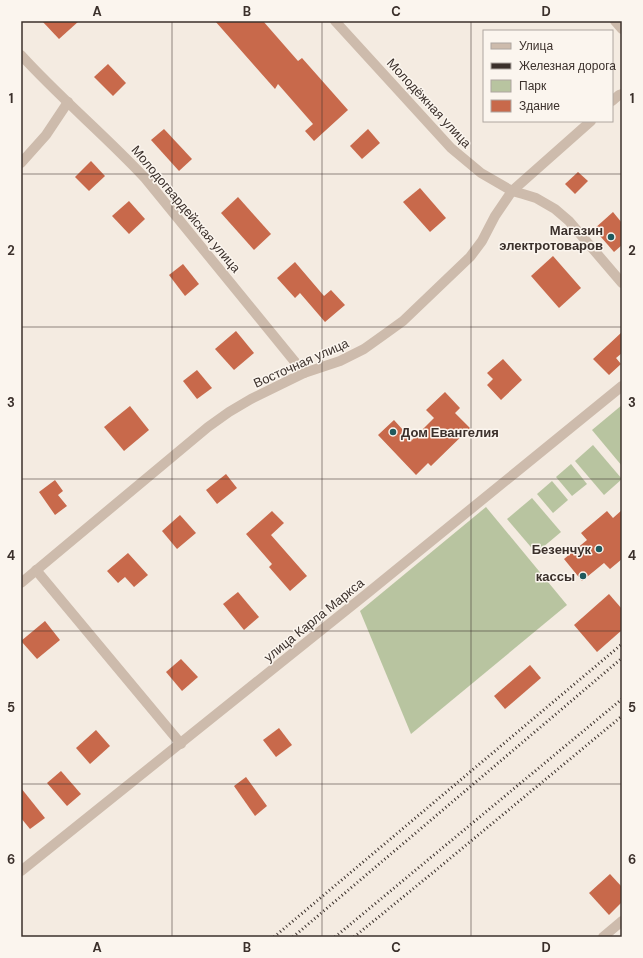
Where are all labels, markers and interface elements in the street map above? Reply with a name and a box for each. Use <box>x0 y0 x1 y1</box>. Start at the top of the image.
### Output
text: A <box>92 3 102 20</box>
text: B <box>243 3 251 20</box>
text: C <box>391 3 401 20</box>
text: D <box>541 3 551 20</box>
legend <box>483 30 613 122</box>
text: Улица <box>519 38 553 54</box>
street label: Молодёжная улица <box>383 55 476 152</box>
text: Железная дорога <box>519 58 616 74</box>
text: Парк <box>519 78 547 94</box>
text: 1 <box>9 90 13 107</box>
text: 1 <box>630 90 634 107</box>
text: Здание <box>519 98 560 114</box>
street label: Молодогвардейская улица <box>128 142 245 277</box>
place label: Магазин электротоваров <box>499 222 603 254</box>
marker: Магазин электротоваров <box>606 232 616 242</box>
text: 2 <box>7 242 15 259</box>
text: 2 <box>628 242 636 259</box>
street label: Восточная улица <box>251 334 352 392</box>
text: 3 <box>7 394 15 411</box>
text: 3 <box>628 394 636 411</box>
place label: Дом Евангелия <box>401 424 499 441</box>
marker: Дом Евангелия <box>388 427 398 437</box>
place label: Безенчук <box>532 541 591 558</box>
marker: Безенчук <box>594 544 604 554</box>
text: 4 <box>7 547 15 564</box>
text: 4 <box>628 547 636 564</box>
place label: кассы <box>536 568 575 585</box>
marker: кассы <box>578 571 588 581</box>
street label: улица Карла Маркса <box>260 574 368 666</box>
text: 5 <box>7 699 15 716</box>
text: 5 <box>628 699 636 716</box>
text: 6 <box>7 851 15 868</box>
text: 6 <box>628 851 636 868</box>
text: A <box>92 939 102 956</box>
text: B <box>243 939 251 956</box>
text: C <box>391 939 401 956</box>
text: D <box>541 939 551 956</box>

